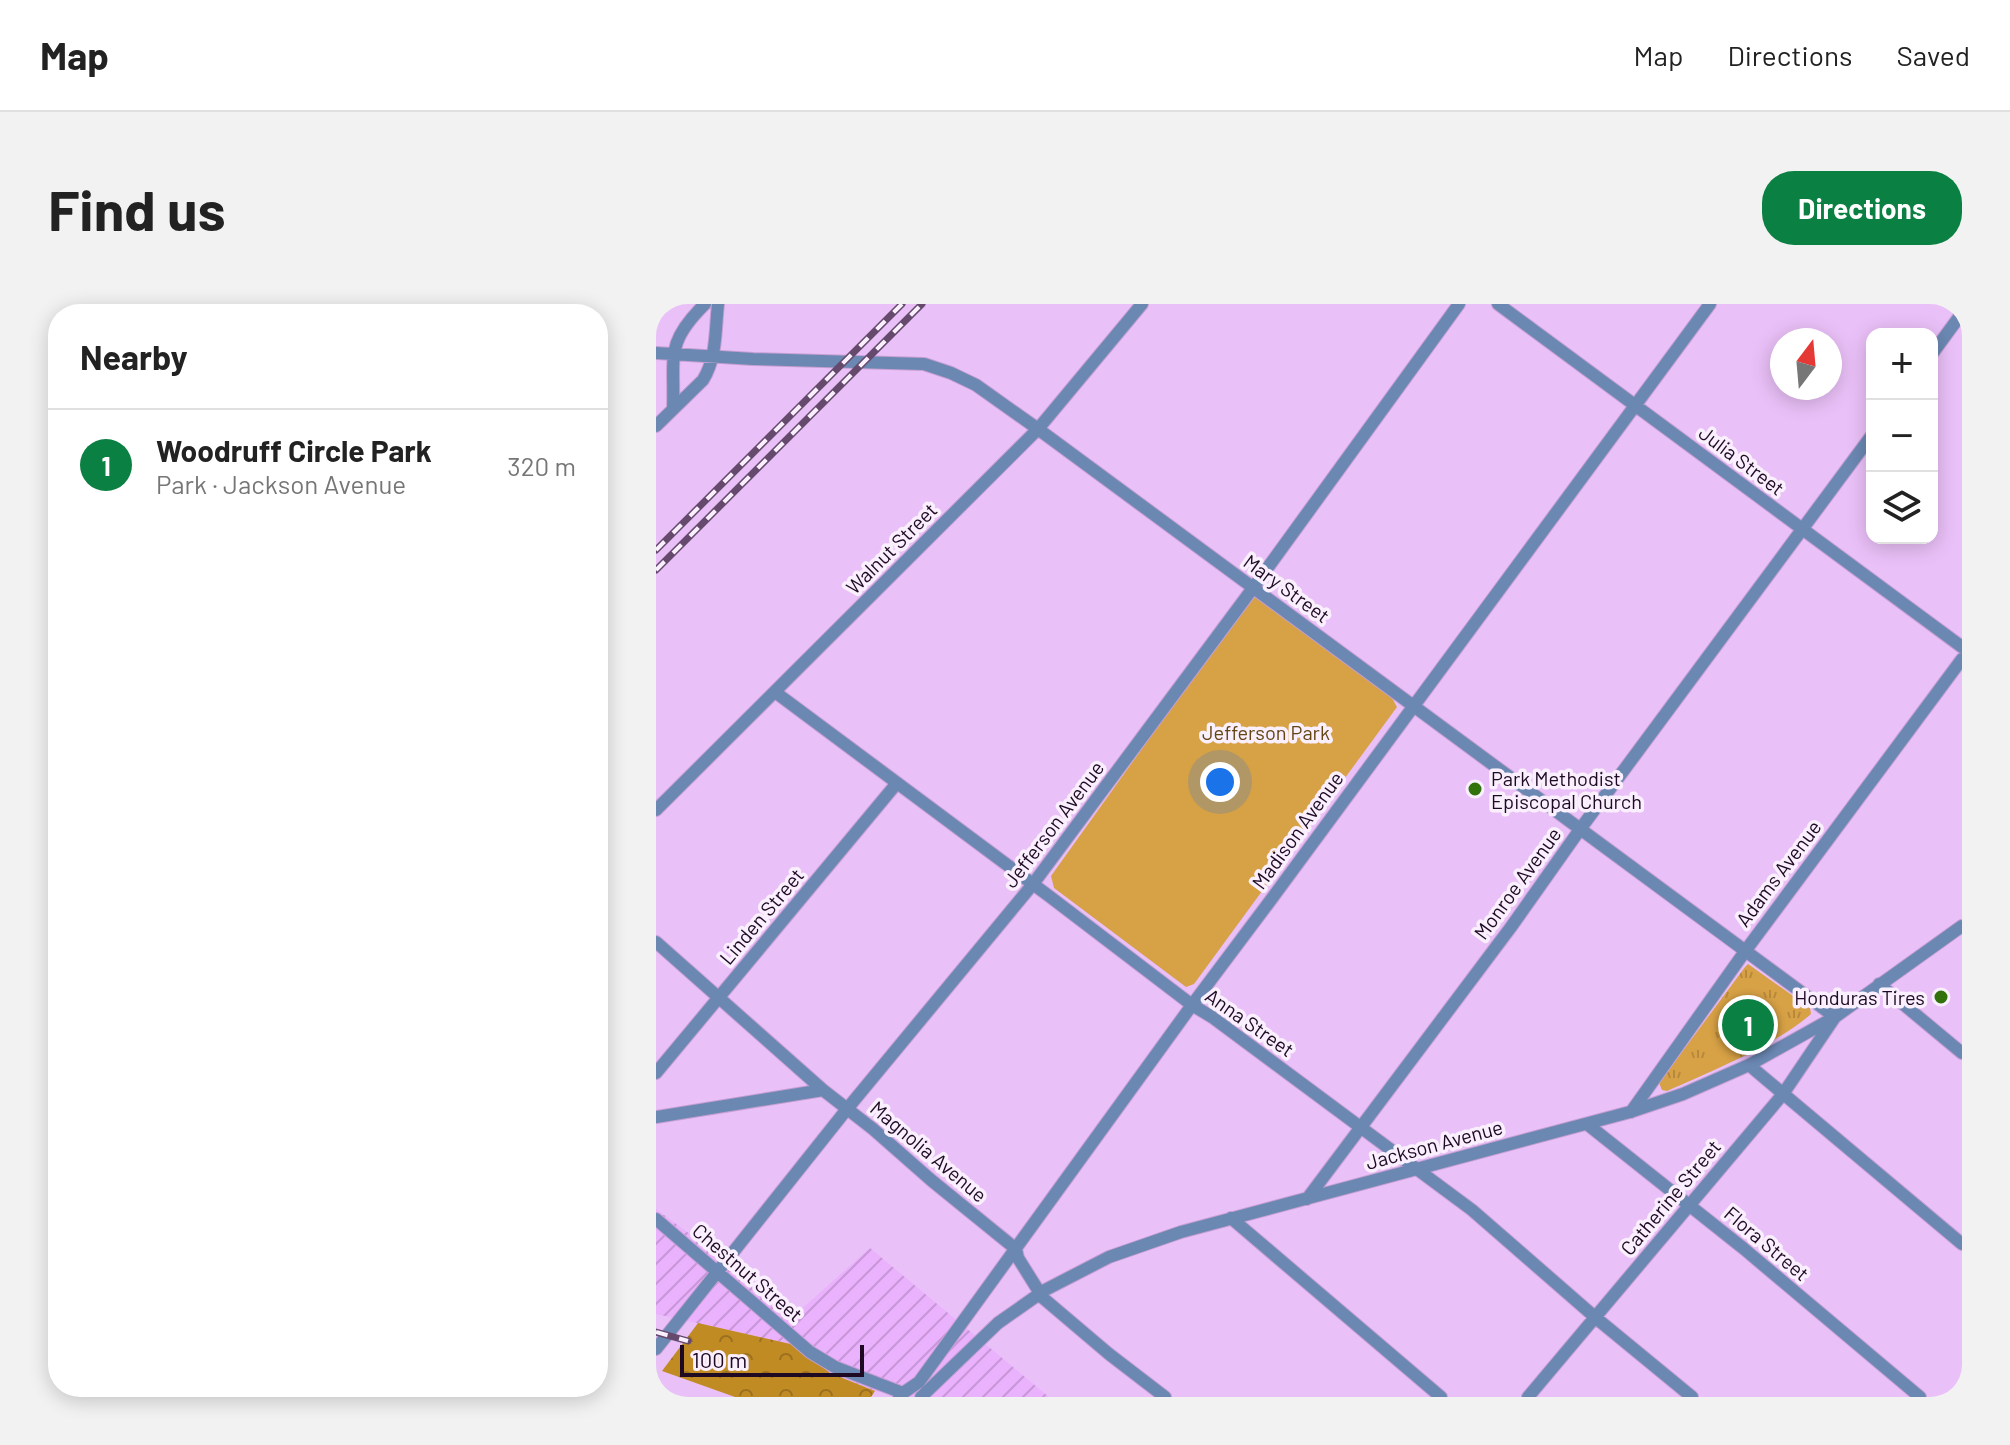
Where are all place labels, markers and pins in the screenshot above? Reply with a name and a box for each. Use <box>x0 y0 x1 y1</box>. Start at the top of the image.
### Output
place label: Park Methodist Episcopal Church <box>1491 766 1642 813</box>
marker: Park Methodist Episcopal Church <box>1466 780 1484 798</box>
place label: Honduras Tires <box>1794 985 1925 1009</box>
marker: Honduras Tires <box>1932 988 1950 1006</box>
pin: 1 <box>1722 995 1774 1055</box>

